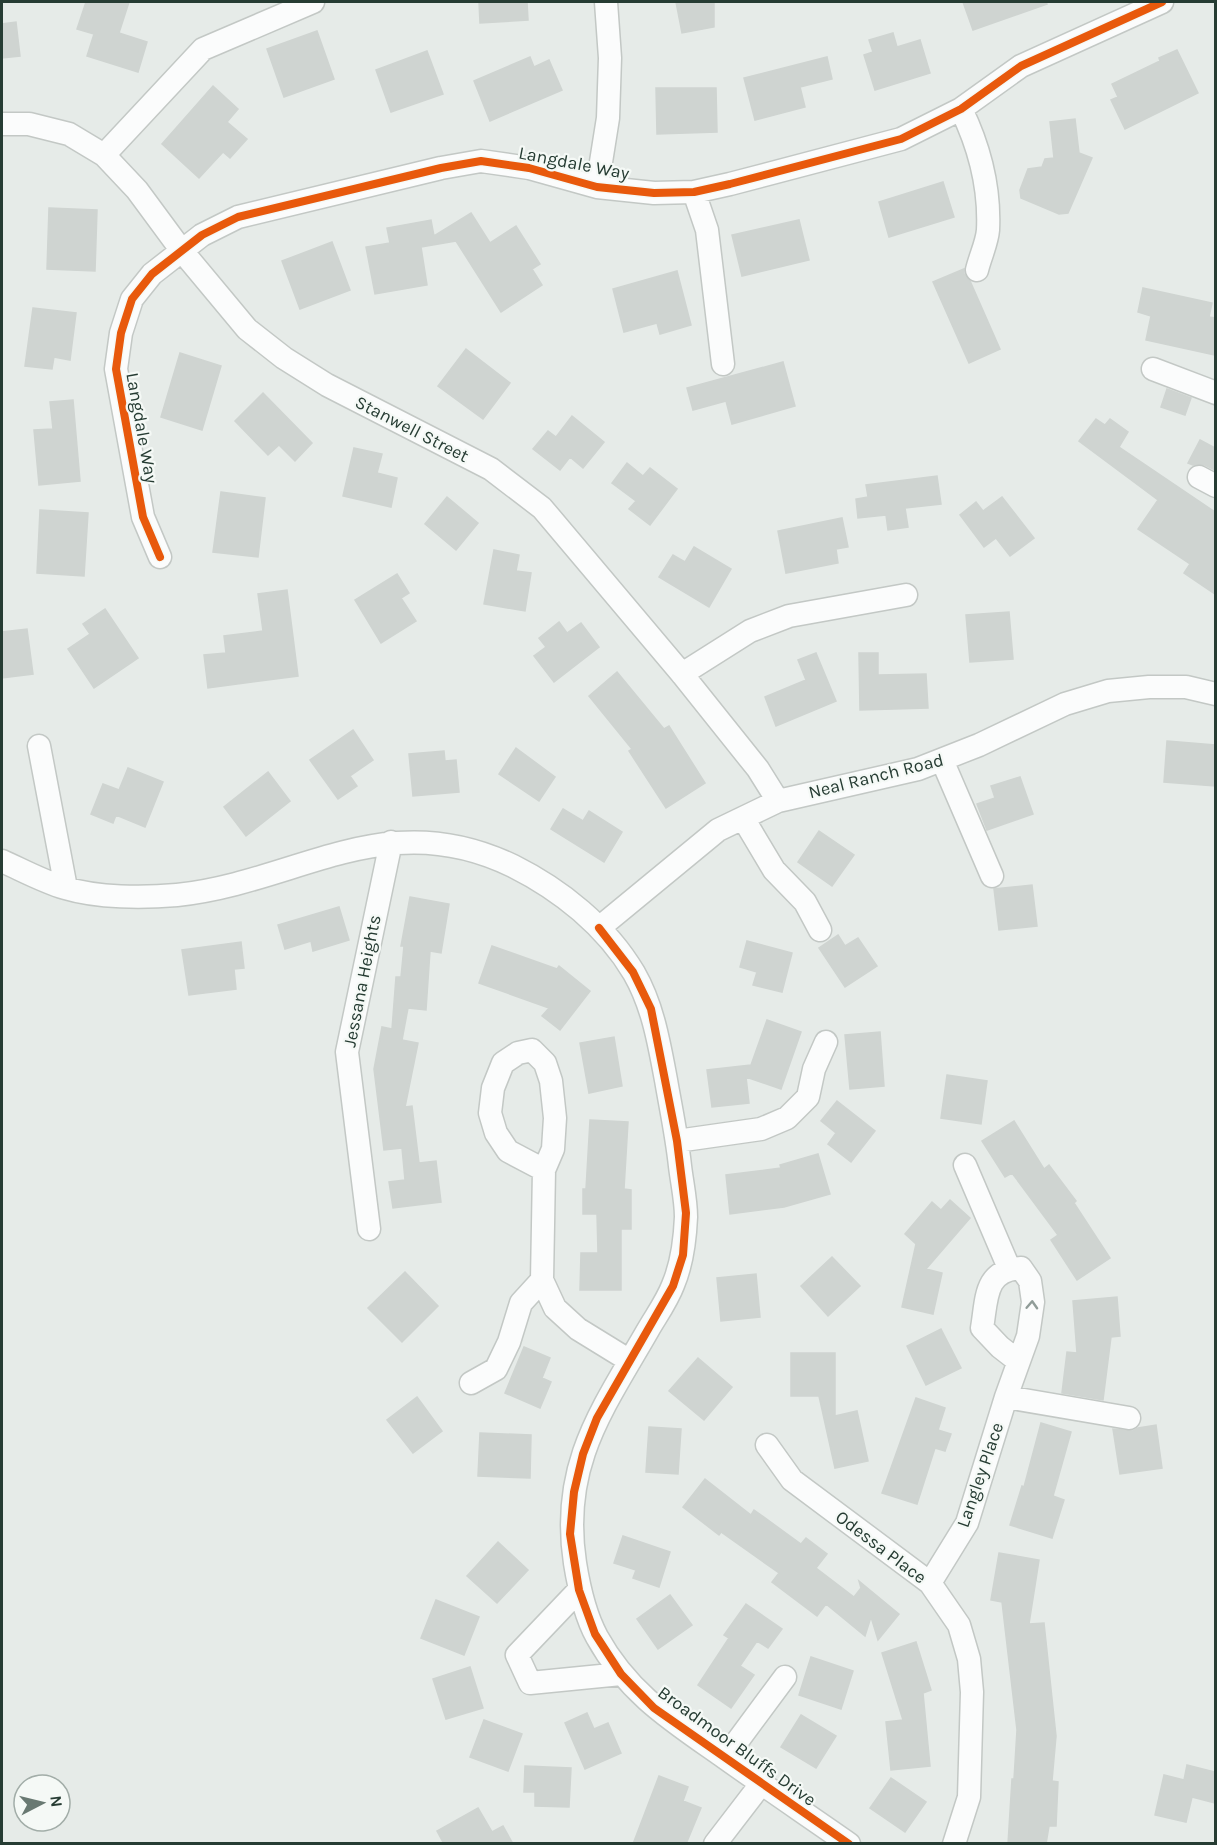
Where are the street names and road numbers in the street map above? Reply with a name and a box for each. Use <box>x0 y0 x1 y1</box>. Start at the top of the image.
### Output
street label: Langdale Way <box>517 141 632 185</box>
street label: Langdale Way <box>121 371 163 486</box>
street label: Stanwell Street <box>352 391 473 467</box>
street label: Neal Ranch Road <box>806 749 946 803</box>
street label: Jessana Heights <box>338 913 386 1049</box>
street label: Langley Place <box>952 1420 1008 1530</box>
street label: Odessa Place <box>831 1506 931 1588</box>
street label: Broadmoor Bluffs Drive <box>654 1681 820 1811</box>

